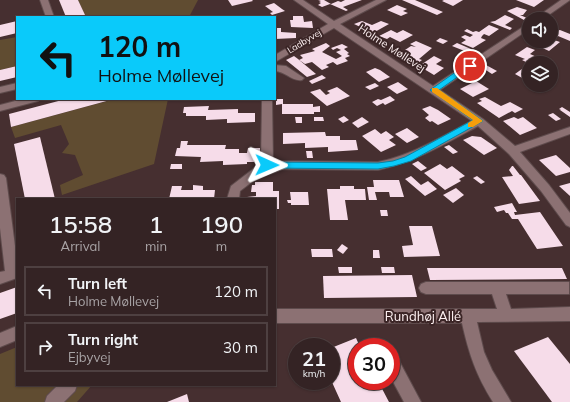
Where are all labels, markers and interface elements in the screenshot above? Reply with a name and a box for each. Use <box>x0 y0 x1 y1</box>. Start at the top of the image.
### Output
map controls <box>522 12 558 92</box>
button: sound <box>522 12 558 48</box>
street label: Holme Møllevej <box>356 21 428 75</box>
street label: Ladbyvej <box>285 27 323 56</box>
text: 120 m <box>98 29 181 64</box>
icon: left <box>32 32 84 84</box>
pin <box>453 49 487 83</box>
icon: arrive <box>459 55 481 77</box>
button: layers <box>522 56 558 92</box>
text: Holme Møllevej <box>98 64 224 87</box>
position arrow <box>246 144 288 186</box>
text: 15:58 <box>49 209 112 239</box>
text: 1 <box>149 209 163 239</box>
text: 190 <box>200 209 243 239</box>
text: Arrival <box>61 238 100 254</box>
text: min <box>145 238 167 254</box>
text: m <box>216 238 227 254</box>
text: Turn left <box>68 274 127 293</box>
icon: left <box>34 280 56 302</box>
text: 120 m <box>214 282 258 301</box>
text: Holme Møllevej <box>68 293 159 309</box>
street label: Rundhøj Allé <box>385 308 461 324</box>
text: Turn right <box>68 330 138 349</box>
icon: right <box>34 336 56 358</box>
text: 30 m <box>223 338 258 357</box>
speed limit sign: 30 <box>348 338 400 390</box>
text: 21 <box>302 346 326 371</box>
text: Ejbyvej <box>68 349 110 365</box>
text: km/h <box>303 367 325 380</box>

